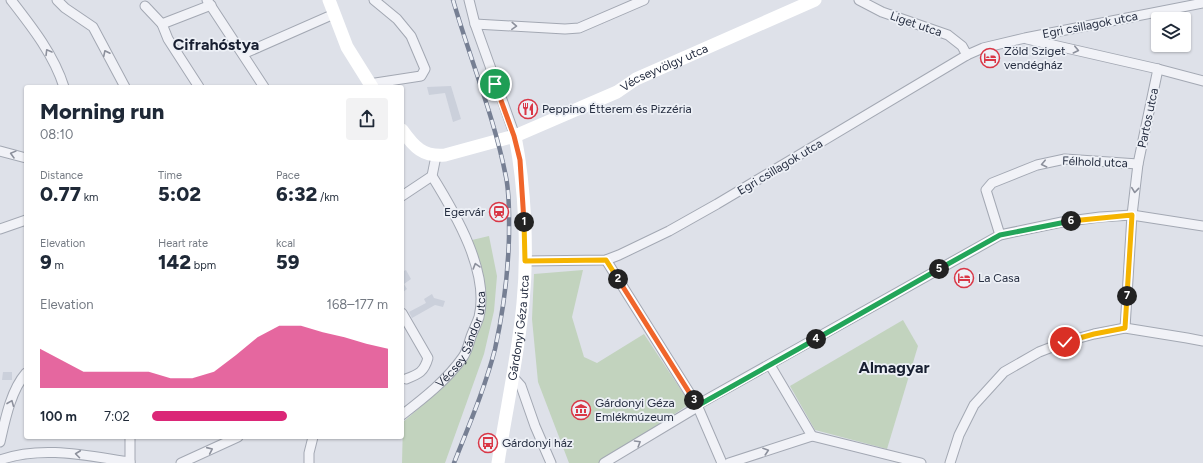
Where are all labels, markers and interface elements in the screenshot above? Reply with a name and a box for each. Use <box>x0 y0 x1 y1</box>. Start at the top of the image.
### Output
street label: Liget utca <box>888 9 944 39</box>
street label: Egri csillagok utca <box>1041 9 1139 41</box>
map controls <box>1151 12 1191 52</box>
button: layers <box>1151 12 1191 52</box>
one-way arrow <box>511 22 517 31</box>
district label: Cifrahóstya <box>173 35 259 54</box>
street label: Vécseyvölgy utca <box>618 41 710 94</box>
place label: Zöld Sziget vendégház <box>1004 44 1066 72</box>
one-way arrow <box>1073 45 1080 54</box>
hotel icon: Zöld Sziget vendégház <box>979 47 1001 69</box>
one-way arrow <box>45 49 52 56</box>
one-way arrow <box>104 50 111 57</box>
pin <box>478 67 512 101</box>
icon: arrive <box>484 73 506 95</box>
street label: Partos utca <box>1135 87 1161 149</box>
text: Morning run <box>40 98 164 125</box>
button: share <box>346 98 388 140</box>
restaurant icon: Peppino Étterem és Pizzéria <box>517 98 539 120</box>
place label: Peppino Étterem és Pizzéria <box>542 102 692 116</box>
text: 08:10 <box>40 127 73 142</box>
street label: Egri csillagok utca <box>735 136 825 198</box>
one-way arrow <box>10 150 17 159</box>
street label: Félhold utca <box>1062 154 1128 170</box>
one-way arrow <box>1040 159 1047 167</box>
text: Distance <box>40 169 83 182</box>
text: Time <box>158 169 182 182</box>
text: Pace <box>276 169 300 182</box>
text: 0.77 <box>40 182 81 206</box>
text: 5:02 <box>158 182 201 206</box>
text: 6:32 <box>276 182 317 206</box>
one-way arrow <box>1131 187 1140 193</box>
text: km <box>81 191 98 204</box>
text: /km <box>317 191 339 204</box>
station icon: Egervár <box>488 201 510 223</box>
place label: Egervár <box>444 205 485 219</box>
pin: 6 <box>1061 211 1081 231</box>
pin: 1 <box>514 212 534 232</box>
text: 6 <box>1068 214 1074 227</box>
text: 1 <box>522 215 526 228</box>
text: Elevation <box>40 237 85 250</box>
text: Heart rate <box>158 237 208 250</box>
text: kcal <box>276 237 295 250</box>
text: 9 <box>40 250 52 274</box>
text: 142 <box>158 250 191 274</box>
text: 59 <box>276 250 299 274</box>
text: m <box>52 259 64 272</box>
text: bpm <box>191 259 216 272</box>
pin: 5 <box>929 259 949 279</box>
text: 5 <box>936 262 942 275</box>
one-way arrow <box>472 263 480 270</box>
hotel icon: La Casa <box>953 267 975 289</box>
pin: 2 <box>608 269 628 289</box>
place label: La Casa <box>978 271 1020 285</box>
text: 2 <box>615 272 621 285</box>
street label: Gárdonyi Géza utca <box>505 275 532 382</box>
pin: 7 <box>1117 286 1137 306</box>
text: 7 <box>1124 289 1130 302</box>
street label: Vécsey Sándor utca <box>433 291 488 391</box>
text: Elevation <box>40 297 93 312</box>
text: 168–177 m <box>327 297 388 312</box>
pin <box>1048 325 1082 359</box>
pin: 4 <box>806 329 826 349</box>
icon: check <box>1054 331 1076 353</box>
text: 4 <box>813 332 819 345</box>
district label: Almagyar <box>858 358 930 377</box>
pin: 3 <box>684 390 704 410</box>
text: 3 <box>691 393 697 406</box>
place label: Gárdonyi Géza Emlékmúzeum <box>595 396 675 424</box>
museum icon: Gárdonyi Géza Emlékmúzeum <box>570 399 592 421</box>
one-way arrow <box>6 400 14 407</box>
text: 100 m <box>40 409 77 424</box>
text: 7:02 <box>104 409 130 424</box>
bus stop icon: Gárdonyi ház <box>477 432 499 454</box>
place label: Gárdonyi ház <box>502 436 573 450</box>
one-way arrow <box>634 440 641 447</box>
one-way arrow <box>206 447 213 455</box>
one-way arrow <box>762 447 769 456</box>
one-way arrow <box>75 450 81 459</box>

